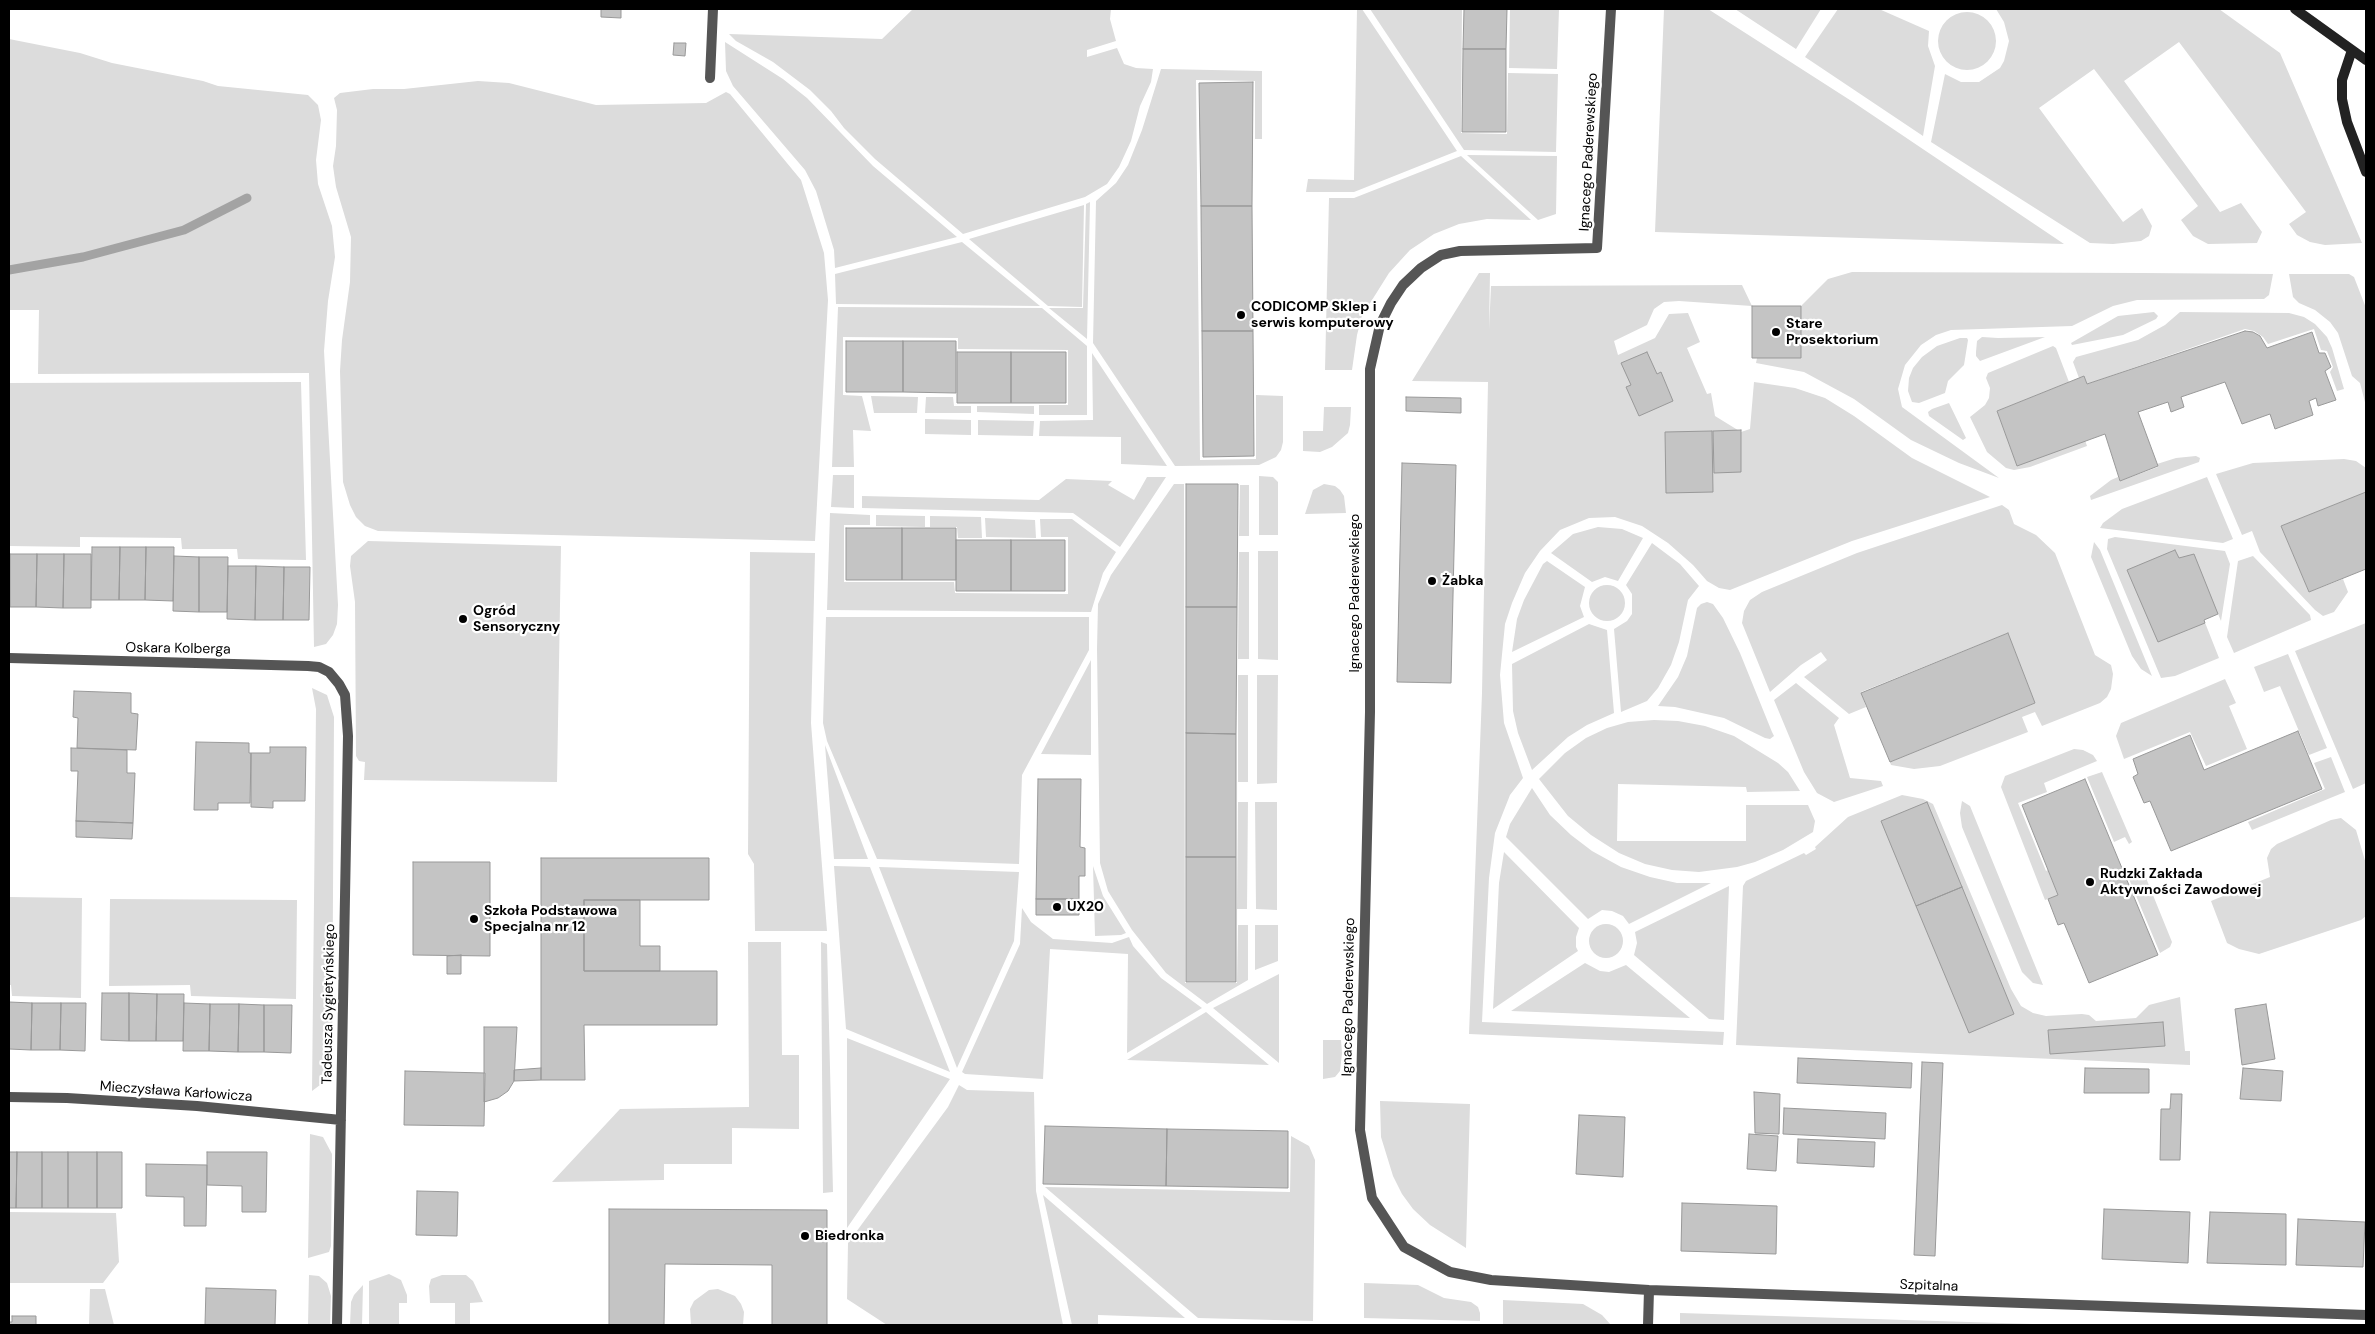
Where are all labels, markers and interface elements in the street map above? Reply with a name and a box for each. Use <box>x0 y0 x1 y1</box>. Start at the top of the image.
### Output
street label: Ignacego Paderewskiego <box>1576 72 1602 232</box>
place label: CODICOMP Sklep i serwis komputerowy <box>1251 299 1394 332</box>
marker: CODICOMP Sklep i serwis komputerowy <box>1235 309 1247 321</box>
place label: Stare Prosektorium <box>1786 316 1879 348</box>
marker: Stare Prosektorium <box>1770 326 1782 338</box>
street label: Ignacego Paderewskiego <box>1347 514 1363 672</box>
place label: Żabka <box>1442 573 1483 589</box>
marker: Żabka <box>1426 575 1438 587</box>
place label: Ogród Sensoryczny <box>473 603 560 636</box>
marker: Ogród Sensoryczny <box>457 613 469 625</box>
street label: Oskara Kolberga <box>125 640 231 658</box>
place label: Rudzki Zakłada Aktywności Zawodowej <box>2100 866 2261 899</box>
marker: Rudzki Zakłada Aktywności Zawodowej <box>2084 876 2096 888</box>
place label: UX20 <box>1067 899 1104 915</box>
marker: UX20 <box>1051 901 1063 913</box>
place label: Szkoła Podstawowa Specjalna nr 12 <box>484 903 617 936</box>
marker: Szkoła Podstawowa Specjalna nr 12 <box>468 913 480 925</box>
street label: Ignacego Paderewskiego <box>1339 917 1359 1077</box>
street label: Tadeusza Sygietyńskiego <box>319 923 339 1085</box>
street label: Mieczysława Karłowicza <box>99 1078 253 1106</box>
place label: Biedronka <box>815 1228 884 1244</box>
marker: Biedronka <box>799 1230 811 1242</box>
street label: Szpitalna <box>1899 1277 1959 1295</box>

